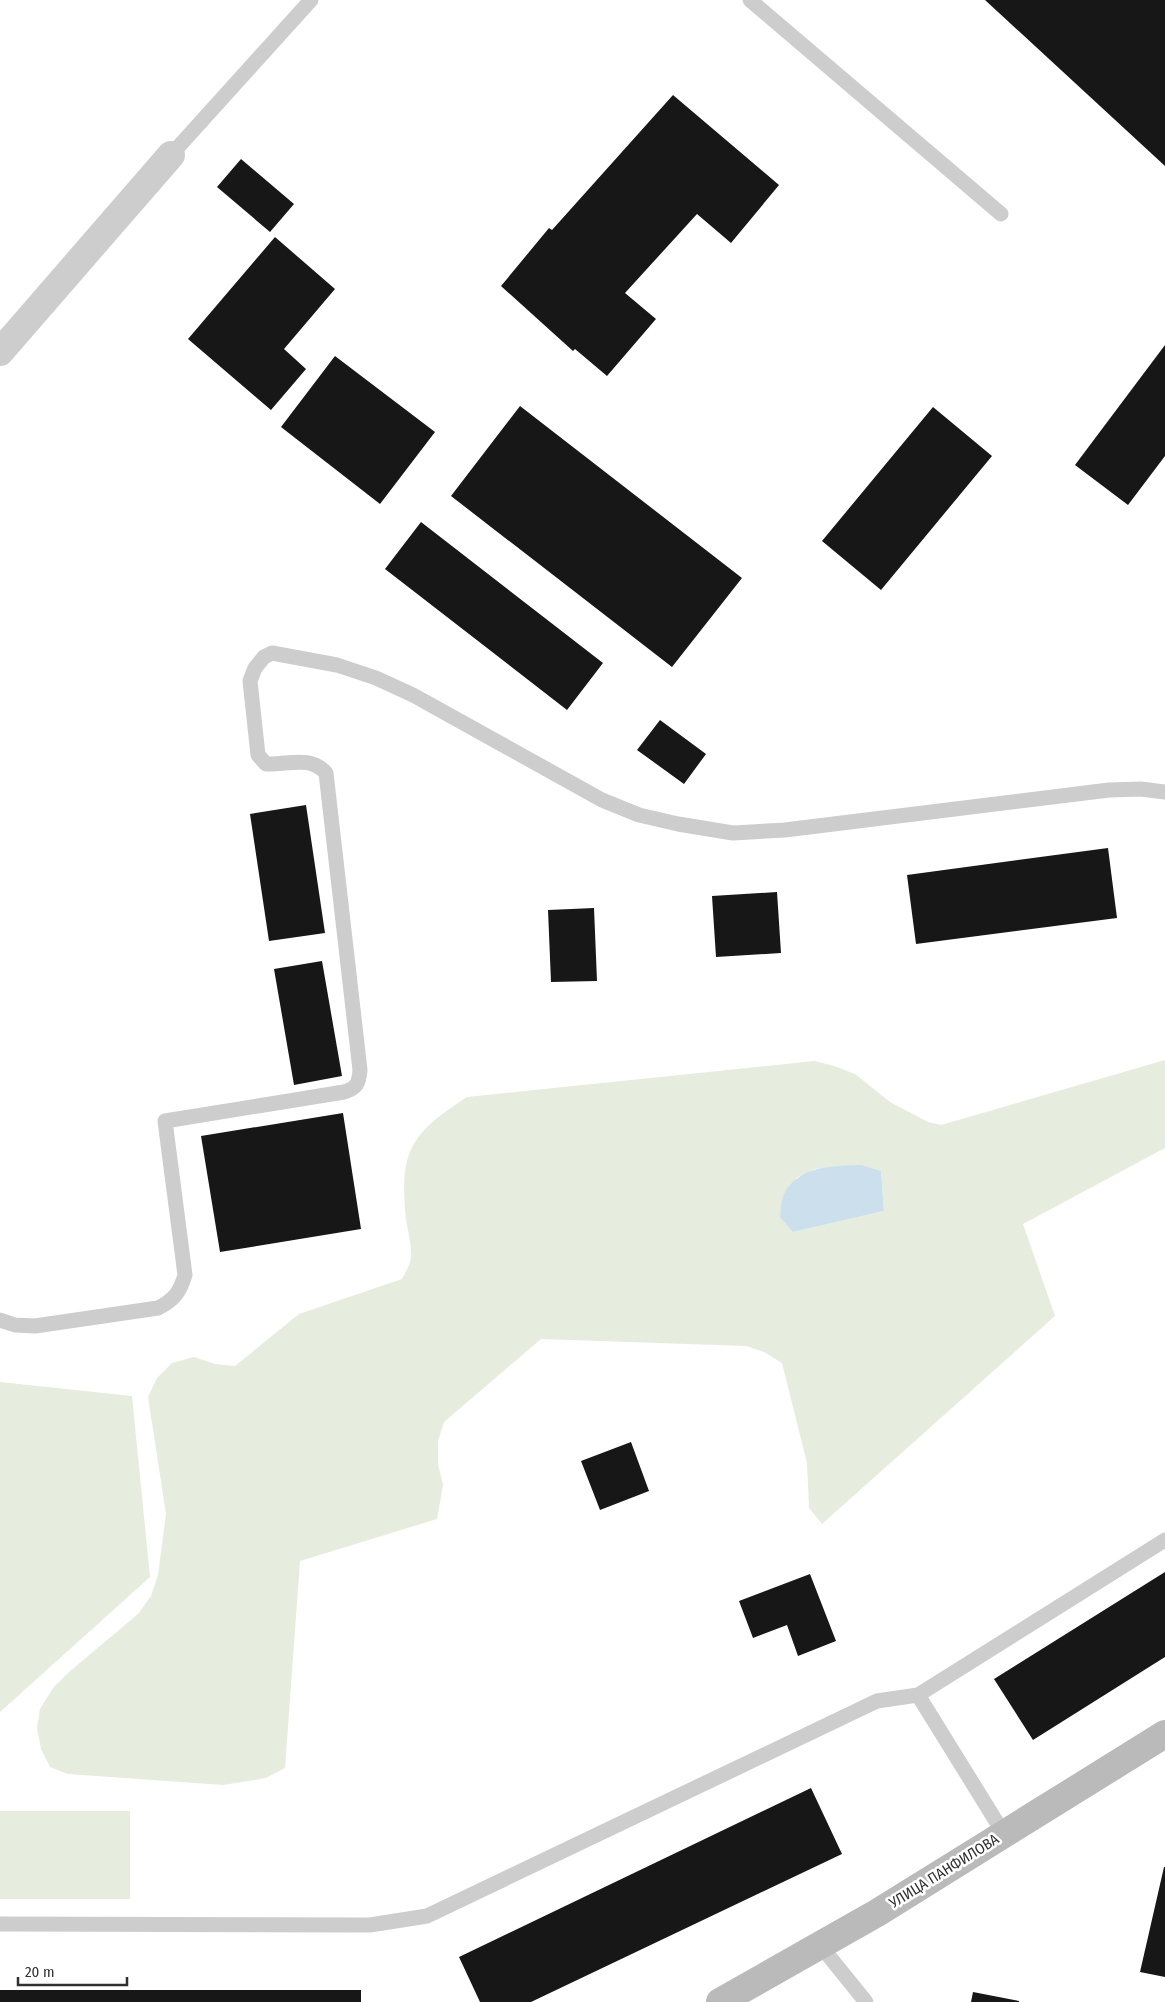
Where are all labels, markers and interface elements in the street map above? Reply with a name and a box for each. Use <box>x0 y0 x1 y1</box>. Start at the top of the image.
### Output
street label: УЛИЦА ПАНФИЛОВА <box>885 1830 1002 1912</box>
scale bar <box>18 1954 126 1986</box>
text: 20 m <box>25 1963 55 1981</box>

